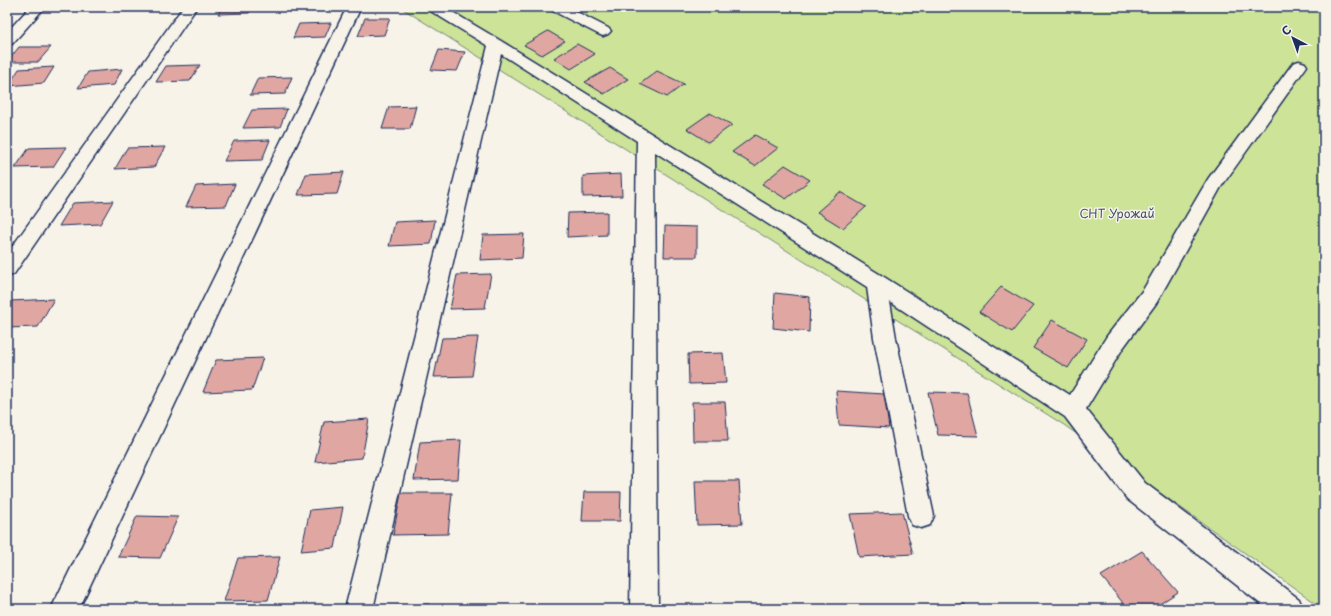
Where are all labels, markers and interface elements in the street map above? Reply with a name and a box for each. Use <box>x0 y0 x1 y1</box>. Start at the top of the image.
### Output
north arrow <box>1273 18 1313 58</box>
text: С <box>1277 21 1295 39</box>
park label: СНТ Урожай <box>1079 204 1155 222</box>

